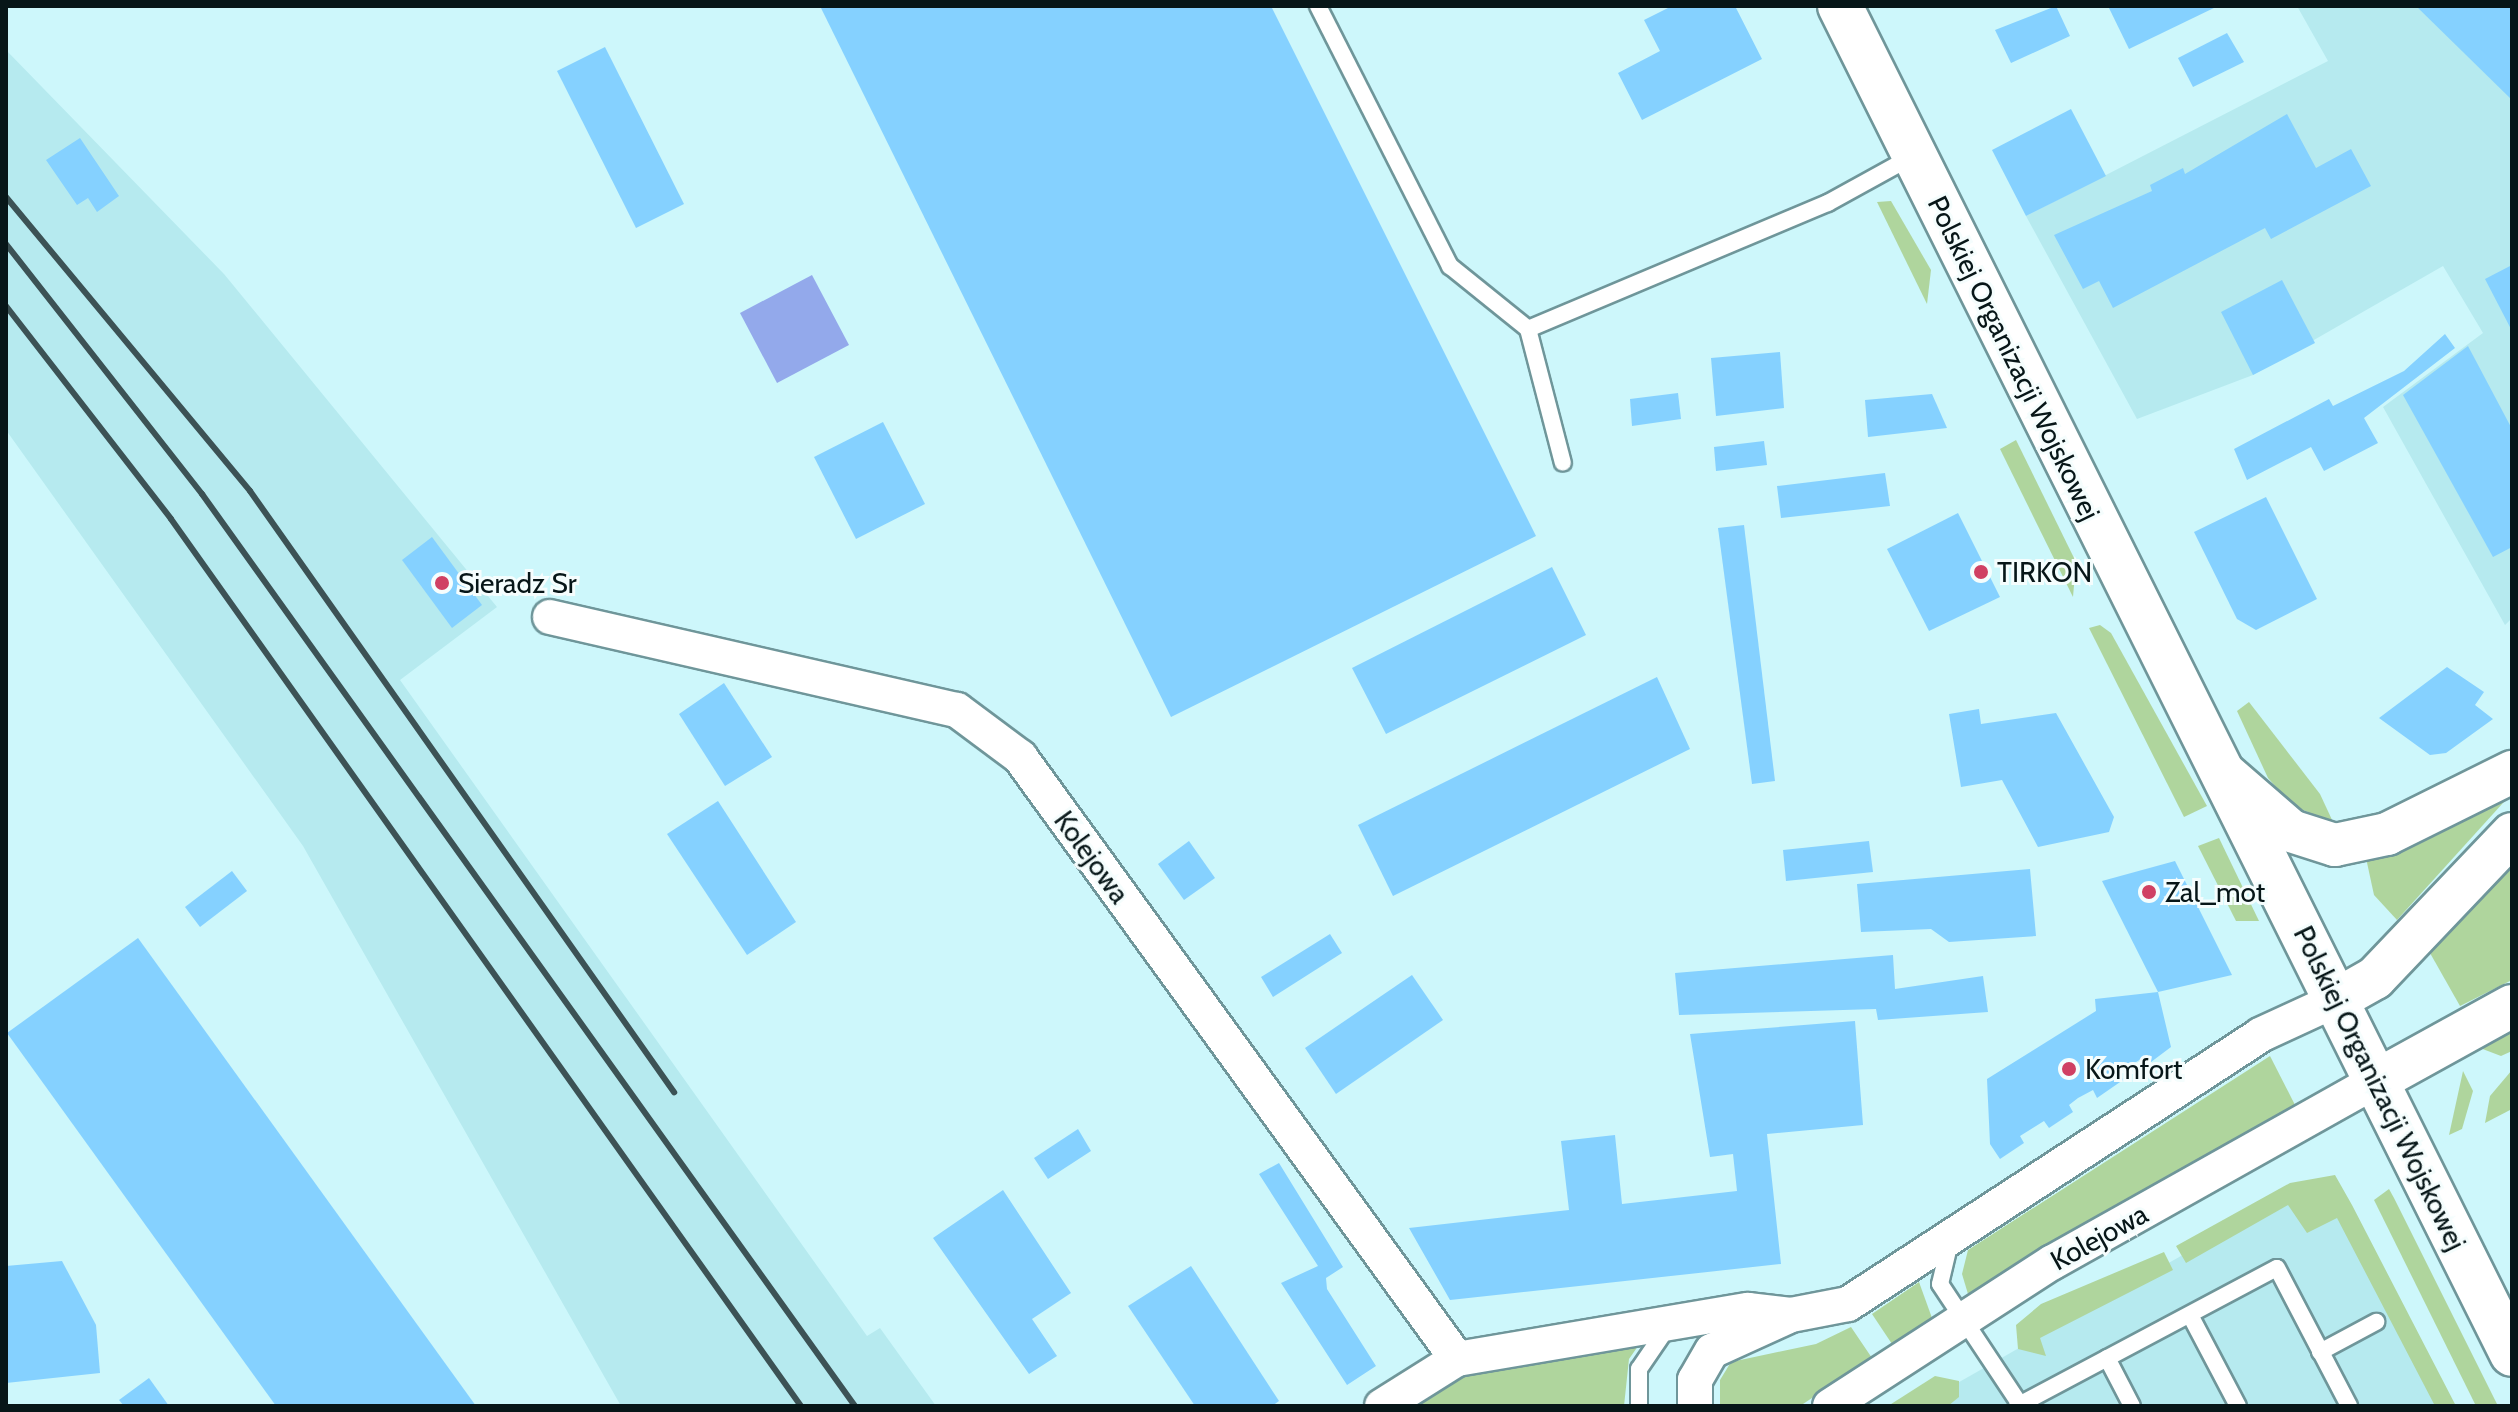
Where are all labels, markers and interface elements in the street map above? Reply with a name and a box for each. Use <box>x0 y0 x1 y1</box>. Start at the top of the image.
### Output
street label: Polskiej Organizacji Wojskowej <box>1921 190 2107 526</box>
place label: TIRKON <box>1997 555 2092 589</box>
marker: TIRKON <box>1972 563 1990 581</box>
place label: Sieradz Sr <box>458 566 577 600</box>
marker: Sieradz Sr <box>433 574 451 592</box>
street label: Kolejowa <box>1047 804 1137 910</box>
place label: Zal_mot <box>2165 875 2265 909</box>
marker: Zal_mot <box>2140 883 2158 901</box>
street label: Polskiej Organizacji Wojskowej <box>2287 920 2473 1256</box>
place label: Komfort <box>2085 1052 2182 1086</box>
marker: Komfort <box>2060 1060 2078 1078</box>
street label: Kolejowa <box>2045 1197 2153 1277</box>

